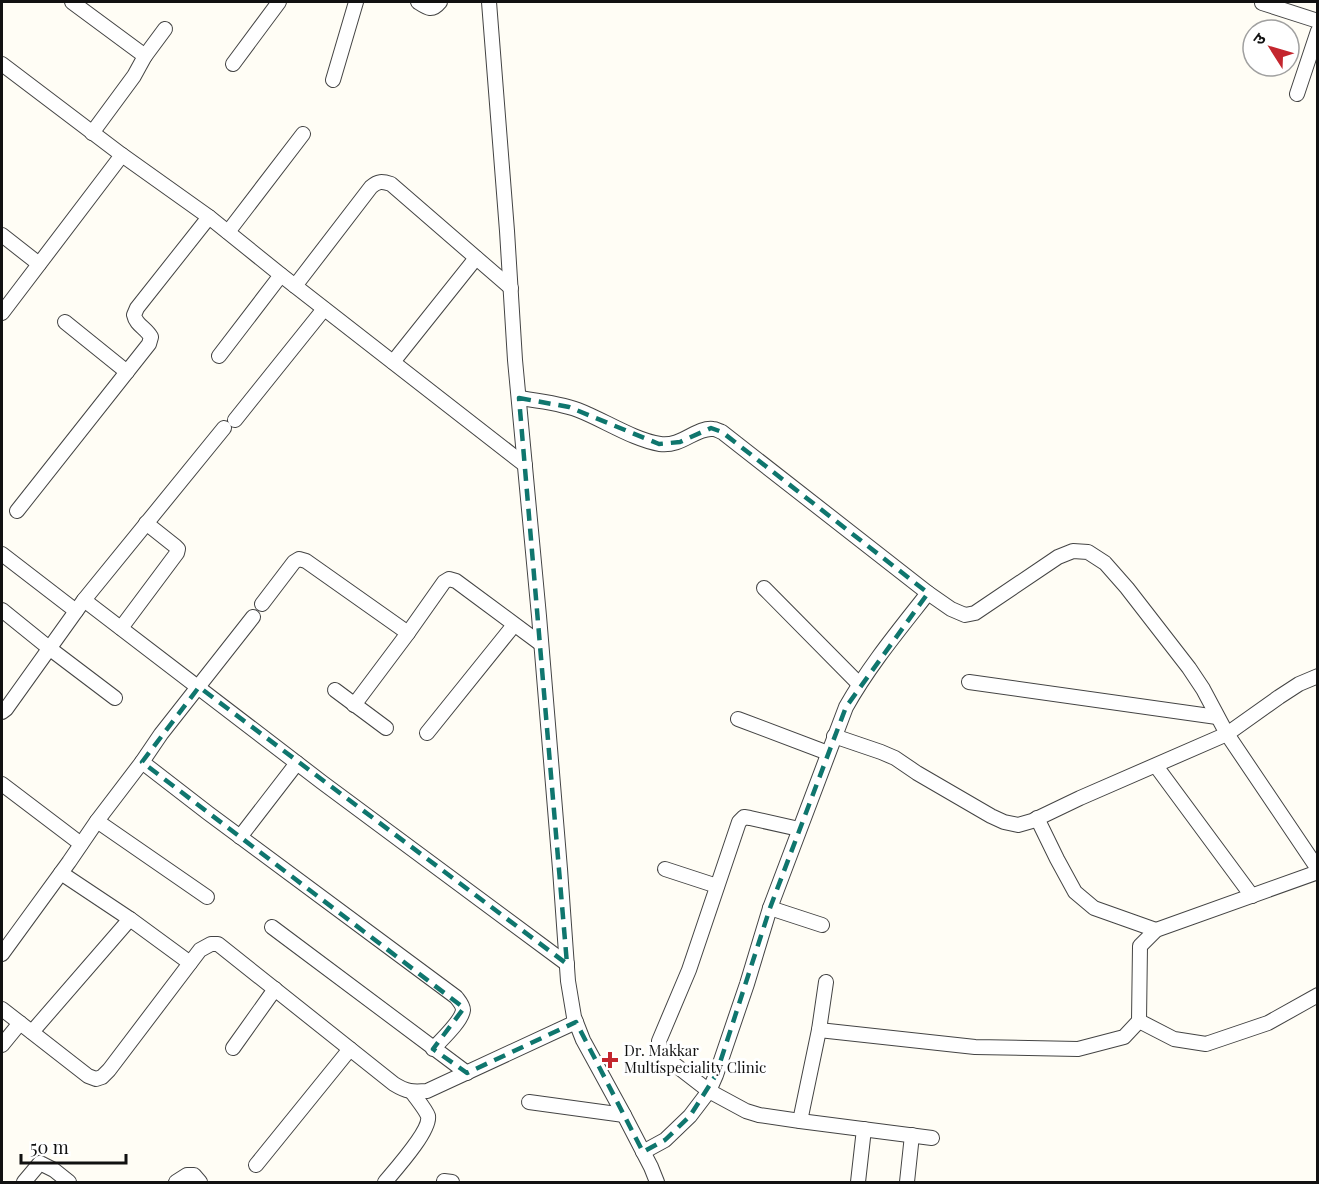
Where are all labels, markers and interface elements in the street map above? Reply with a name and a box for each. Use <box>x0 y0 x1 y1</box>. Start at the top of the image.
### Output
north arrow <box>1241 18 1301 78</box>
text: उ <box>1247 28 1270 49</box>
place label: Dr. Makkar Multispeciality Clinic <box>624 1040 766 1077</box>
marker: Dr. Makkar Multispeciality Clinic <box>601 1051 619 1069</box>
scale bar <box>21 1127 126 1165</box>
text: 50 m <box>30 1135 69 1159</box>

